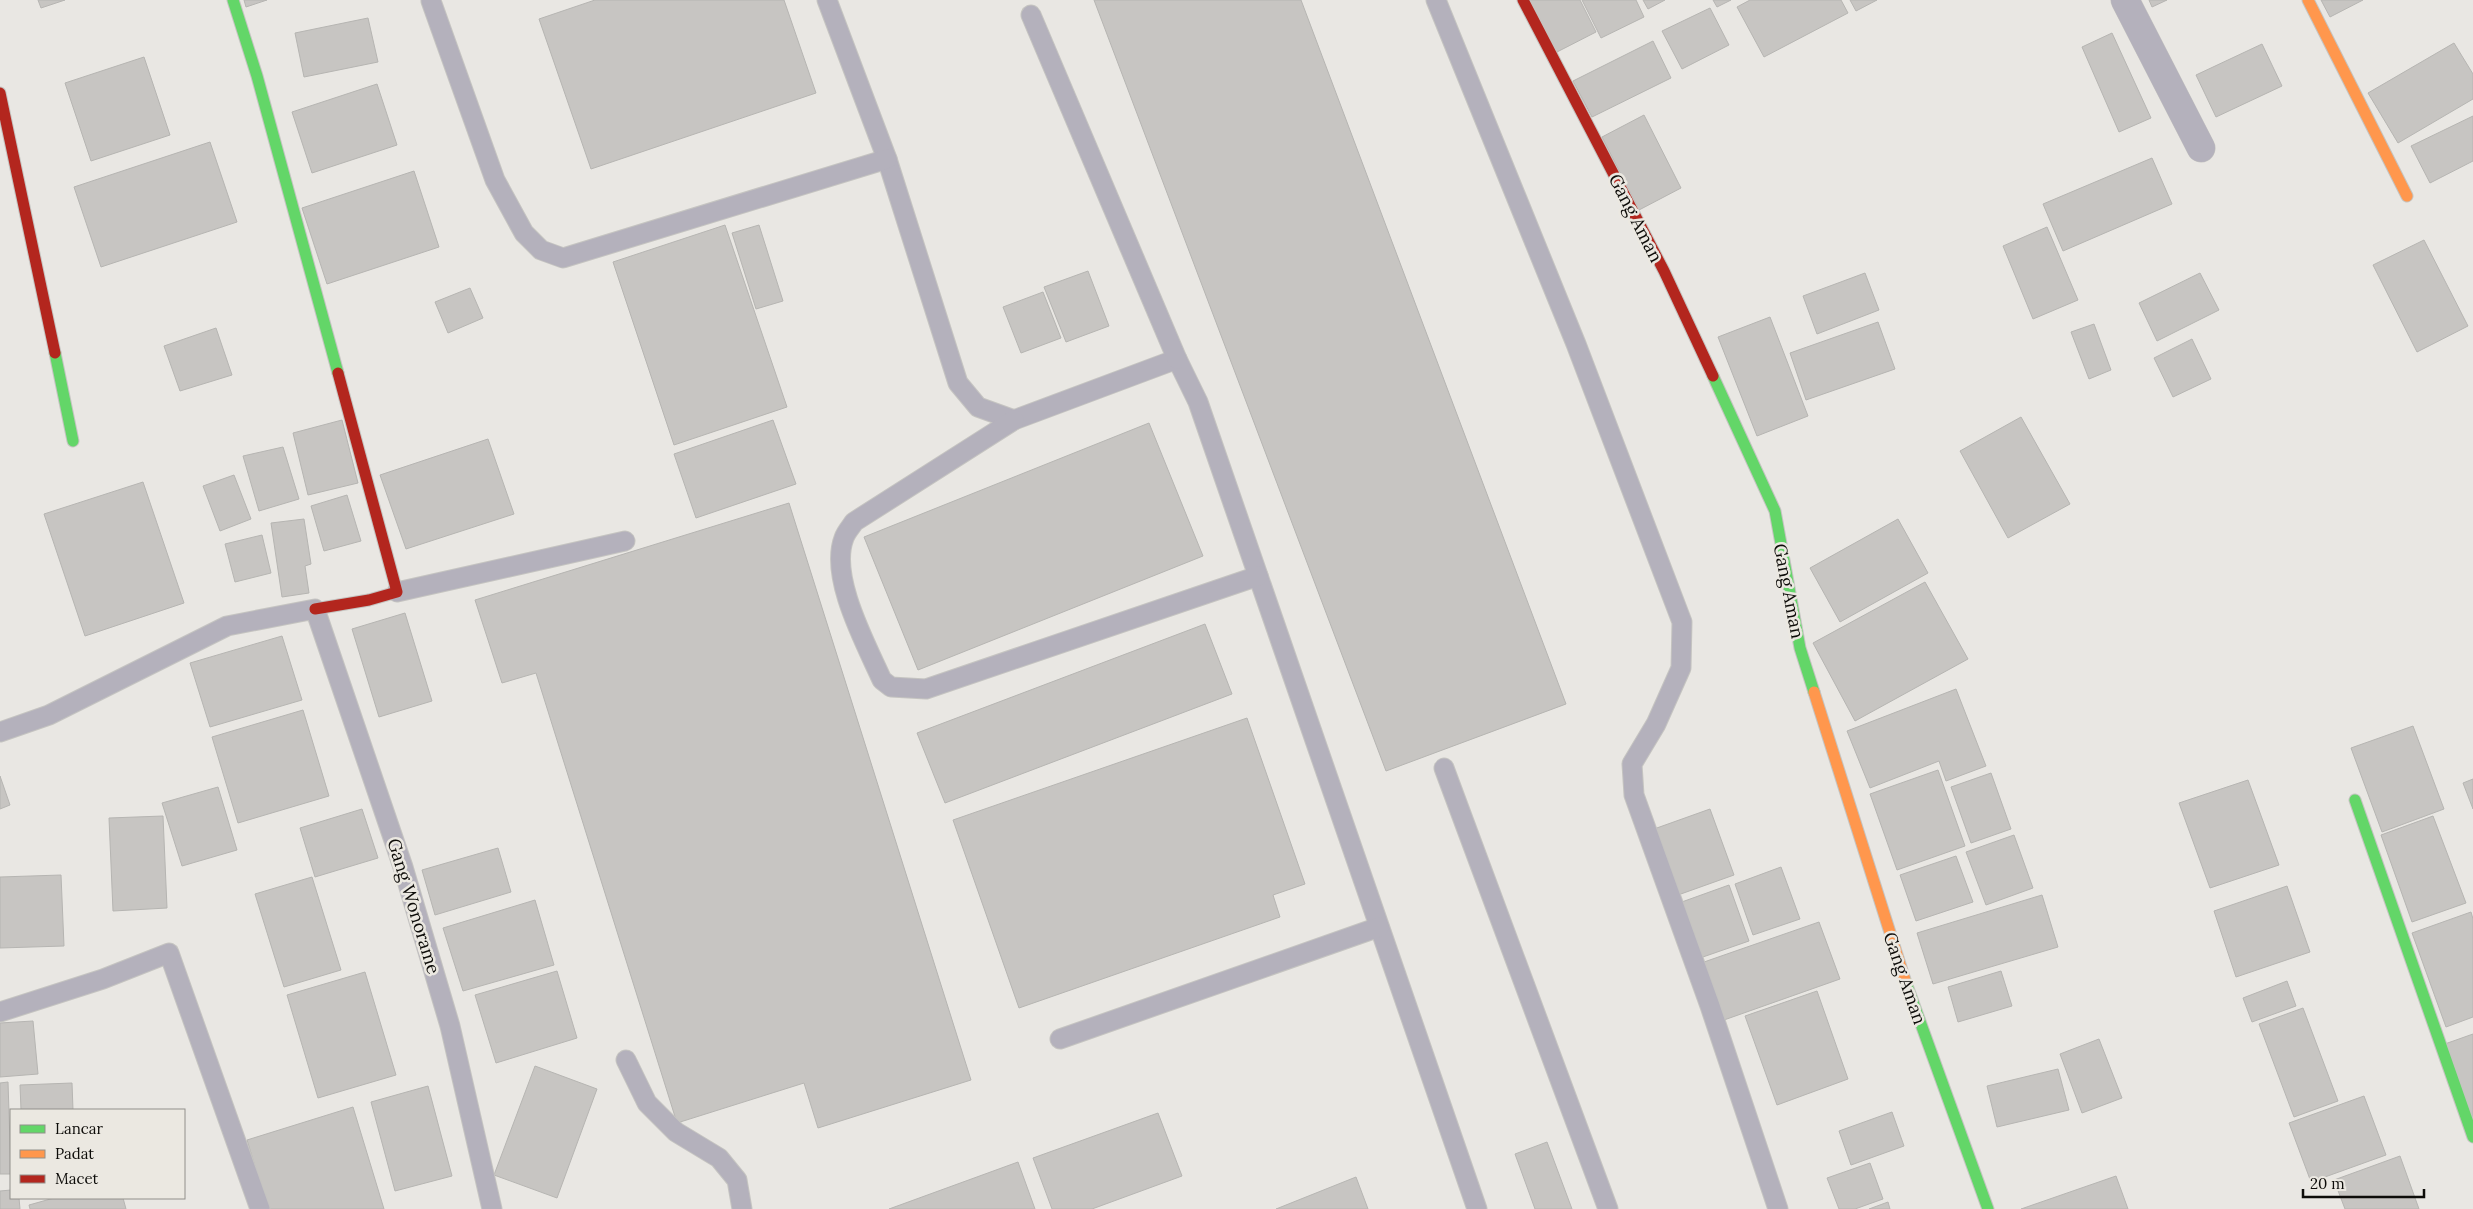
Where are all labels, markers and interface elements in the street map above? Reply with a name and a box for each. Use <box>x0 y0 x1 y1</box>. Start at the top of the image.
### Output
street label: Gang Aman <box>1604 170 1668 266</box>
street label: Gang Aman <box>1769 542 1809 640</box>
street label: Gang Wonorame <box>382 835 446 977</box>
street label: Gang Aman <box>1878 929 1932 1027</box>
legend <box>10 1109 185 1199</box>
text: Lancar <box>55 1119 104 1138</box>
text: Padat <box>55 1144 94 1163</box>
scale bar <box>2303 1166 2424 1198</box>
text: Macet <box>55 1169 98 1188</box>
text: 20 m <box>2310 1174 2345 1193</box>

